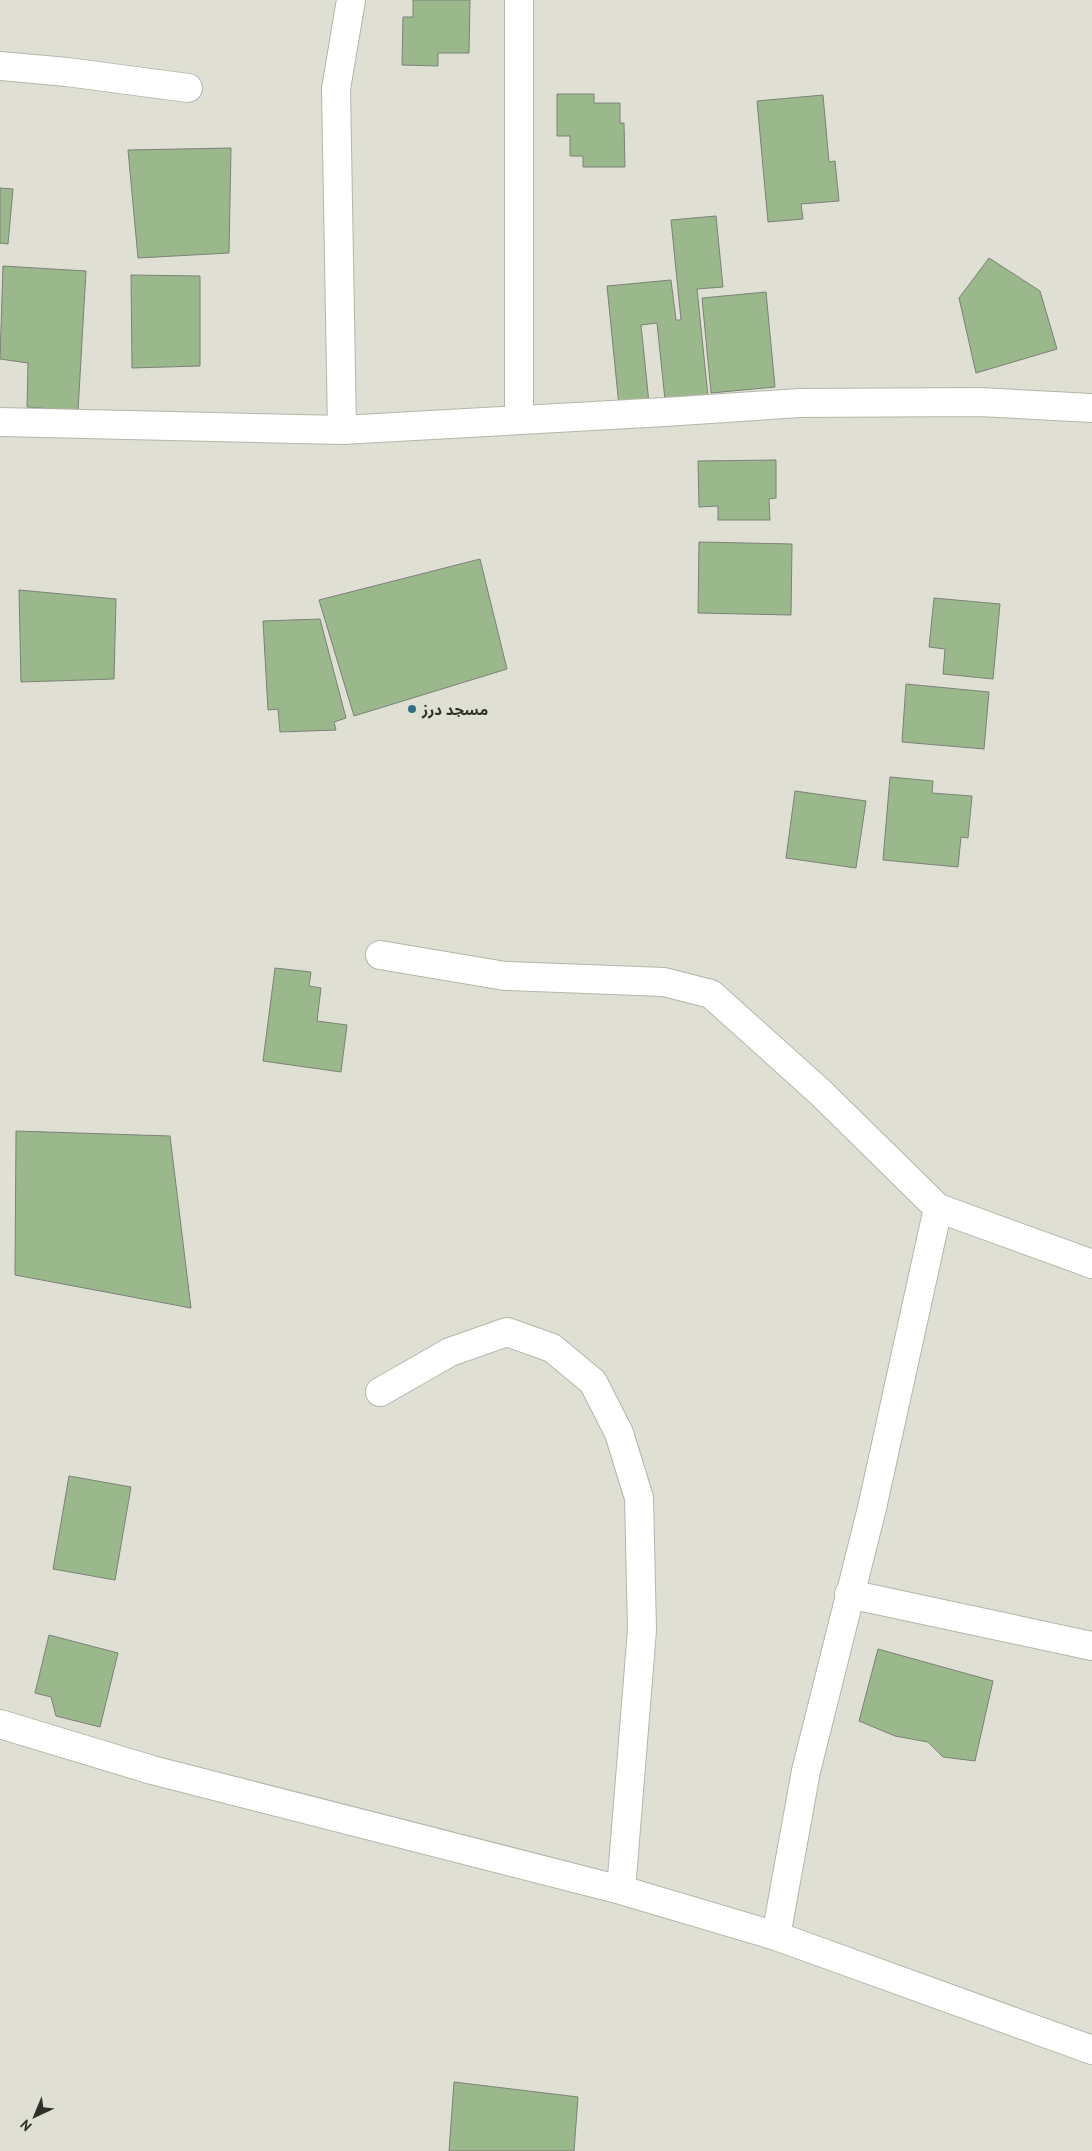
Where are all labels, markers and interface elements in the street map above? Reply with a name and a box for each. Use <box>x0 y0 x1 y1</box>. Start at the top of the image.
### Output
place label: مسجد درز <box>421 700 488 719</box>
marker: مسجد درز <box>406 703 418 715</box>
north arrow <box>10 2091 60 2141</box>
text: N <box>16 2116 36 2135</box>

